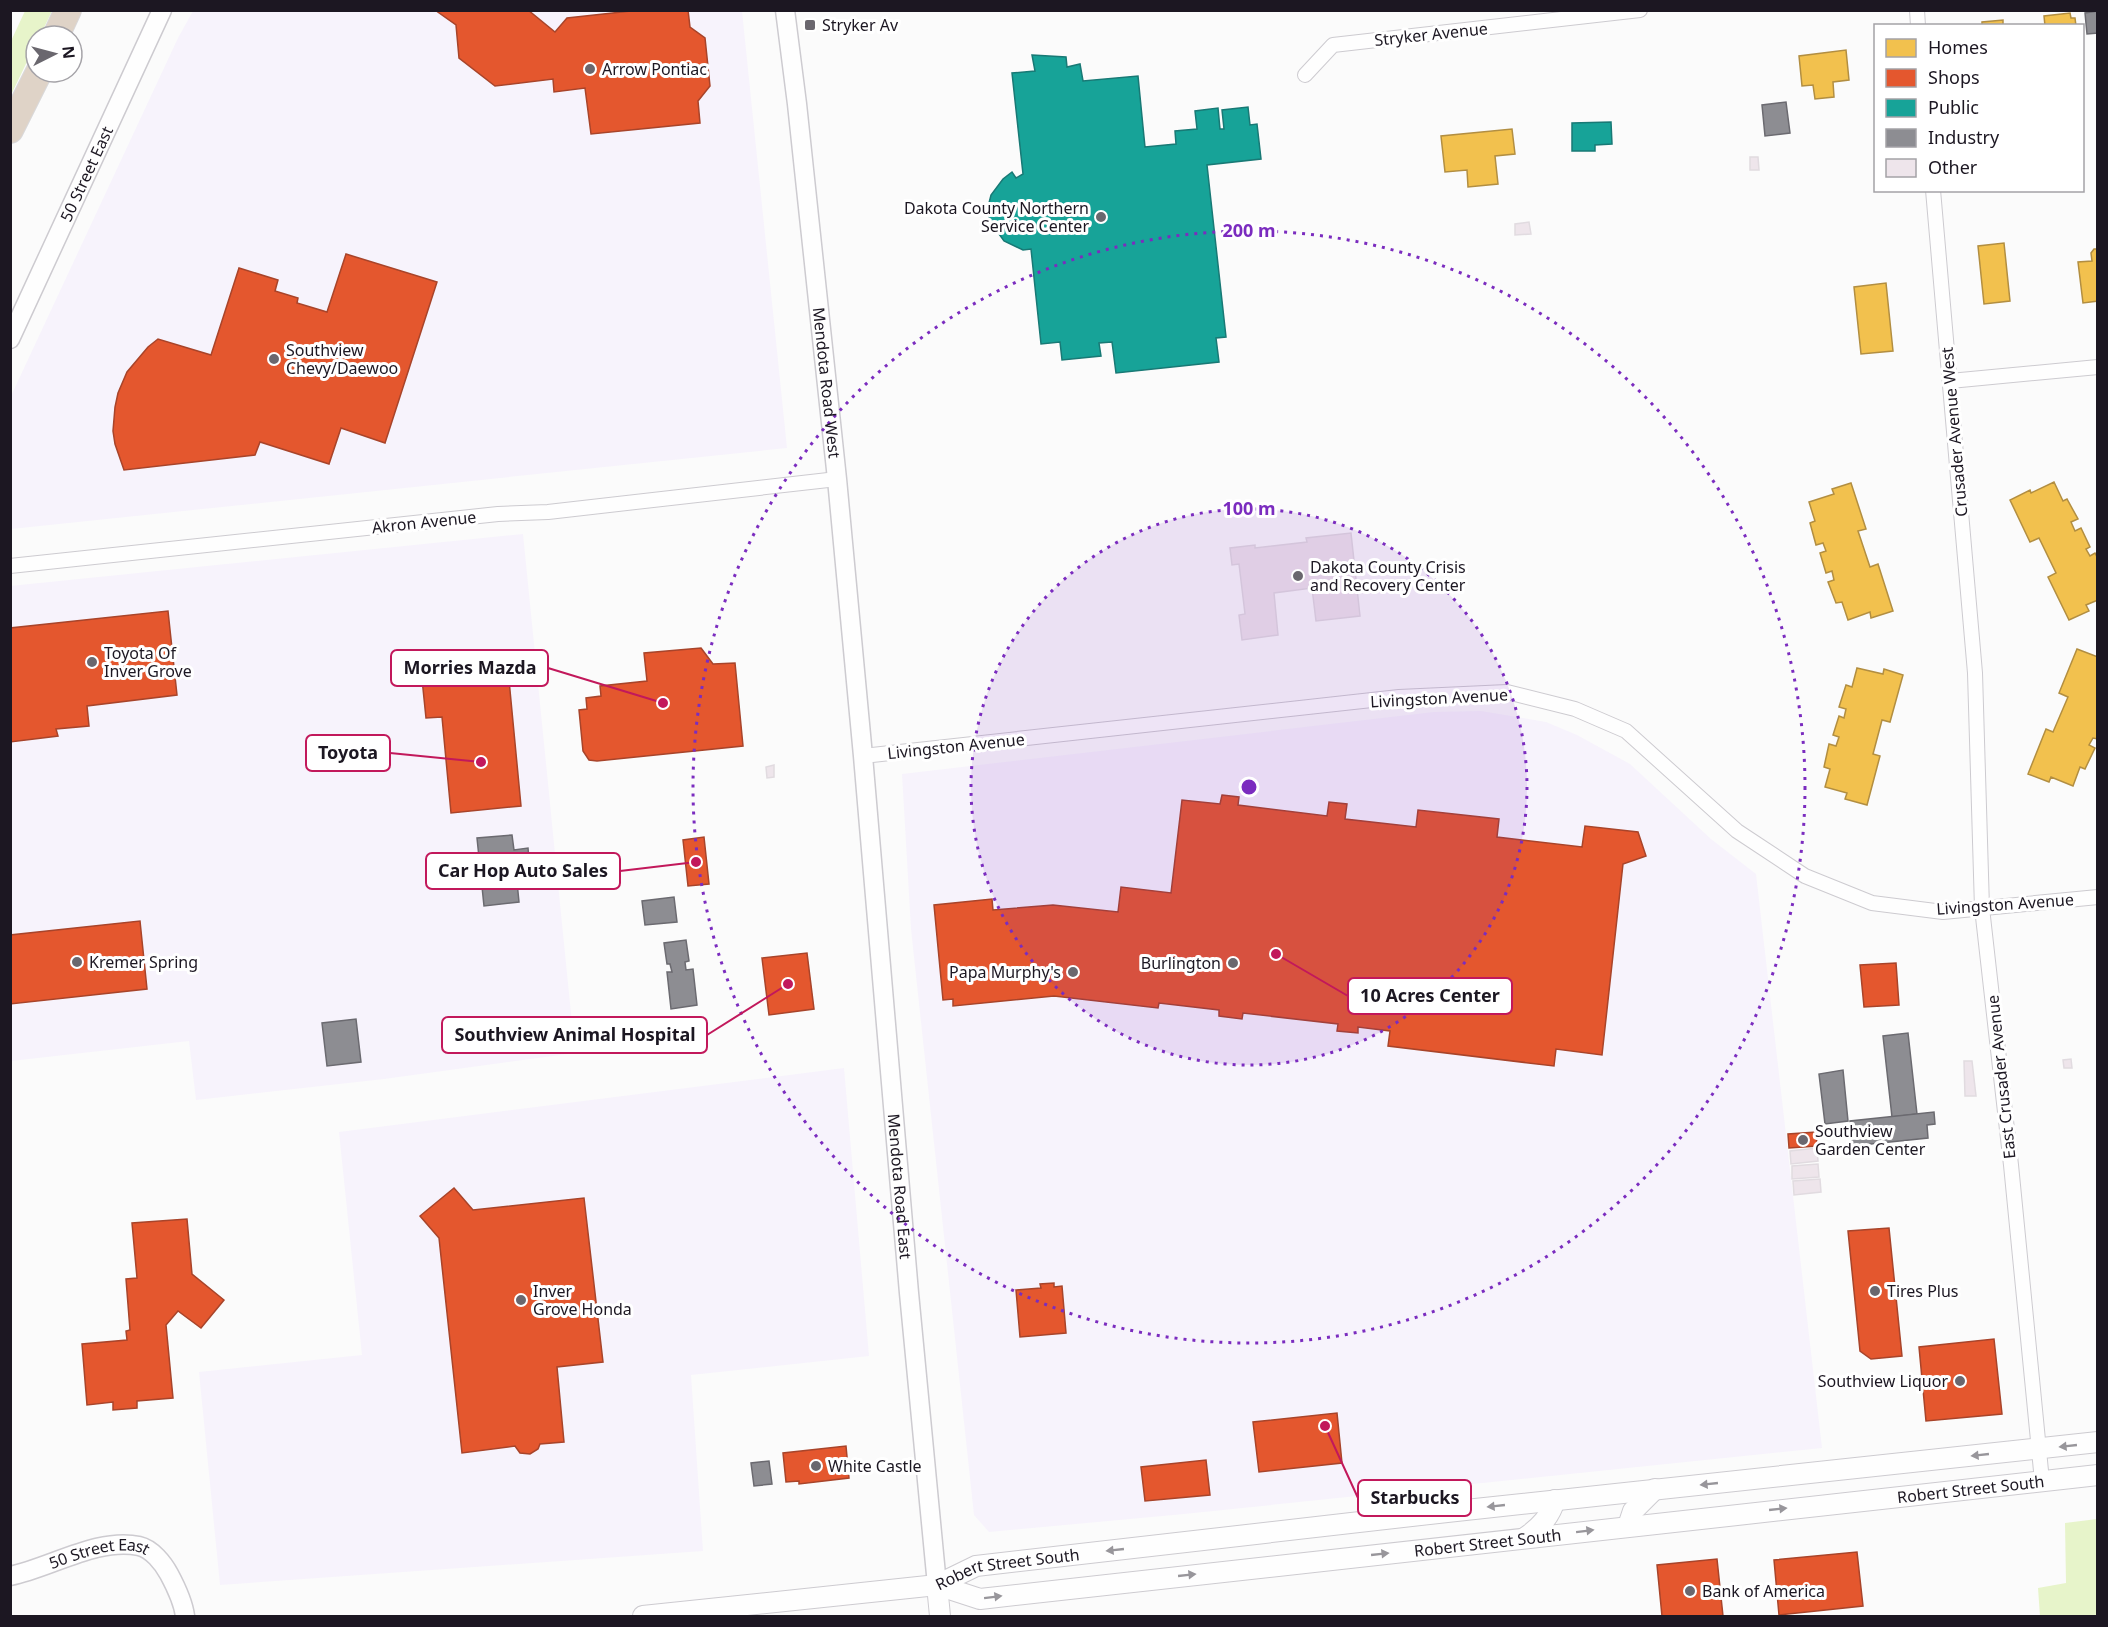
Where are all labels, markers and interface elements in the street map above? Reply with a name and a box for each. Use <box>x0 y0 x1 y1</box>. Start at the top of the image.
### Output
place label: Stryker Av <box>822 14 899 36</box>
street label: Stryker Avenue <box>1373 17 1489 51</box>
marker: Stryker Av <box>803 18 817 32</box>
north arrow <box>24 24 84 84</box>
legend <box>1874 24 2084 192</box>
text: Homes <box>1928 35 1988 59</box>
text: N <box>57 45 81 60</box>
place label: Arrow Pontiac <box>602 58 707 80</box>
marker: Arrow Pontiac <box>583 62 597 76</box>
text: Shops <box>1928 65 1980 89</box>
text: Public <box>1928 95 1979 119</box>
street label: 50 Street East <box>55 122 118 225</box>
text: Industry <box>1928 125 2000 149</box>
text: Other <box>1928 155 1978 179</box>
place label: Dakota County Northern Service Center <box>904 197 1089 237</box>
marker: Dakota County Northern Service Center <box>1094 210 1108 224</box>
text: 200 m <box>1222 218 1276 242</box>
street label: Mendota Road West <box>808 306 846 459</box>
place label: Southview Chevy/Daewoo <box>286 339 398 379</box>
street label: Crusader Avenue West <box>1936 346 1972 518</box>
marker: Southview Chevy/Daewoo <box>267 352 281 366</box>
text: 100 m <box>1222 496 1276 520</box>
street label: Akron Avenue <box>371 506 477 538</box>
place label: Dakota County Crisis and Recovery Center <box>1310 556 1466 596</box>
marker: Dakota County Crisis and Recovery Center <box>1291 569 1305 583</box>
place label: Toyota Of Inver Grove <box>104 642 192 682</box>
callout: Morries Mazda <box>391 650 548 686</box>
marker: Toyota Of Inver Grove <box>85 655 99 669</box>
text: Morries Mazda <box>404 655 536 679</box>
street label: Livingston Avenue <box>1370 683 1508 713</box>
street label: Livingston Avenue <box>886 728 1026 764</box>
callout: Toyota <box>306 735 390 771</box>
text: Toyota <box>318 740 378 764</box>
centre of rings <box>1239 777 1259 797</box>
callout: Car Hop Auto Sales <box>426 853 620 889</box>
text: Car Hop Auto Sales <box>438 858 608 882</box>
street label: Livingston Avenue <box>1935 888 2075 920</box>
place label: Kremer Spring <box>89 951 198 973</box>
place label: Burlington <box>1141 952 1221 974</box>
marker: Kremer Spring <box>70 955 84 969</box>
marker: Burlington <box>1226 956 1240 970</box>
place label: Papa Murphy's <box>949 961 1061 983</box>
marker: Papa Murphy's <box>1066 965 1080 979</box>
callout: 10 Acres Center <box>1348 978 1512 1014</box>
text: 10 Acres Center <box>1360 983 1500 1007</box>
street label: East Crusader Avenue <box>1981 994 2021 1160</box>
callout: Southview Animal Hospital <box>442 1017 707 1053</box>
text: Southview Animal Hospital <box>454 1022 696 1046</box>
street label: Mendota Road East <box>883 1113 917 1260</box>
place label: Southview Garden Center <box>1815 1120 1926 1160</box>
marker: Southview Garden Center <box>1796 1133 1810 1147</box>
place label: Inver Grove Honda <box>533 1280 632 1320</box>
place label: Tires Plus <box>1887 1280 1959 1302</box>
marker: Tires Plus <box>1868 1284 1882 1298</box>
marker: Inver Grove Honda <box>514 1293 528 1307</box>
place label: Southview Liquor <box>1818 1370 1948 1392</box>
marker: Southview Liquor <box>1953 1374 1967 1388</box>
one-way arrow <box>2059 1441 2078 1450</box>
one-way arrow <box>1971 1450 1990 1460</box>
place label: White Castle <box>828 1455 922 1477</box>
marker: White Castle <box>809 1459 823 1473</box>
street label: Robert Street South <box>1896 1470 2045 1508</box>
one-way arrow <box>1700 1479 1719 1489</box>
callout: Starbucks <box>1358 1480 1471 1516</box>
text: Starbucks <box>1370 1485 1460 1509</box>
one-way arrow <box>1487 1502 1506 1511</box>
one-way arrow <box>1769 1504 1788 1514</box>
street label: Robert Street South <box>1413 1524 1562 1562</box>
one-way arrow <box>1575 1526 1594 1536</box>
street label: 50 Street East <box>46 1533 154 1574</box>
street label: Robert Street South <box>932 1543 1081 1595</box>
one-way arrow <box>1105 1545 1124 1555</box>
one-way arrow <box>1371 1549 1390 1559</box>
one-way arrow <box>1177 1570 1196 1580</box>
place label: Bank of America <box>1702 1580 1825 1602</box>
marker: Bank of America <box>1683 1584 1697 1598</box>
one-way arrow <box>983 1593 1002 1602</box>

